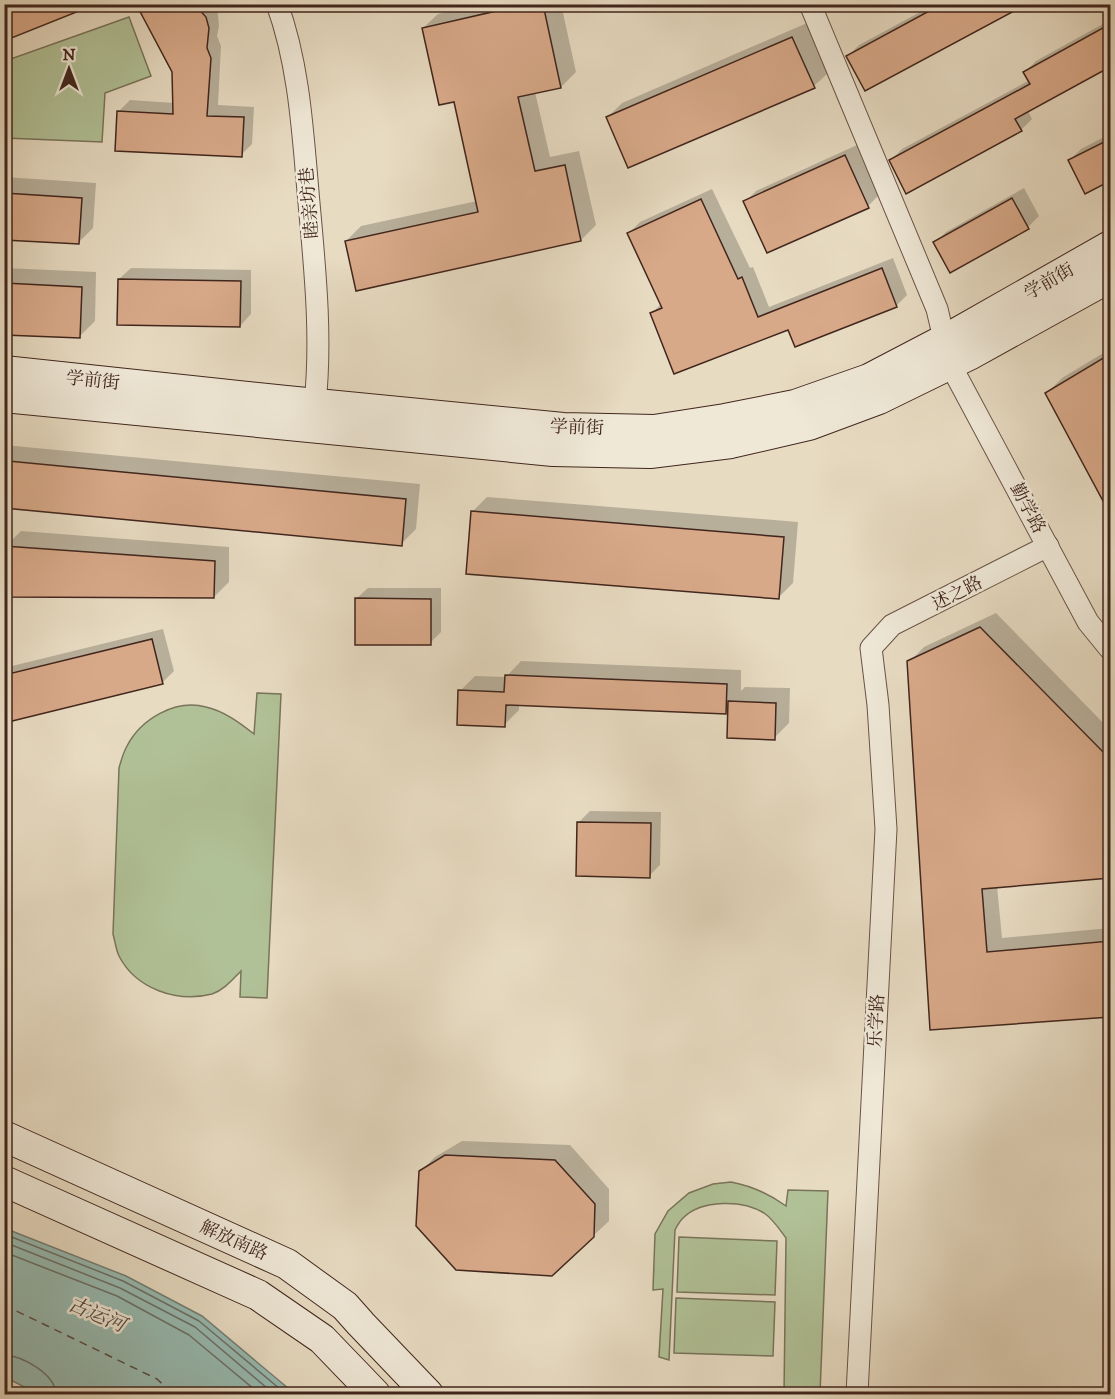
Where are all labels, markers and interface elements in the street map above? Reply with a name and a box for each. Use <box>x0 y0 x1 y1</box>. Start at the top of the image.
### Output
north arrow <box>39 39 99 99</box>
text: N <box>62 45 76 65</box>
street label: 睦亲坊巷 <box>296 166 324 240</box>
street label: 学前街 <box>1021 259 1078 305</box>
street label: 学前街 <box>65 367 121 395</box>
street label: 学前街 <box>550 416 604 440</box>
street label: 勤学路 <box>1005 479 1050 537</box>
street label: 述之路 <box>928 572 987 616</box>
street label: 乐学路 <box>865 994 889 1049</box>
street label: 解放南路 <box>196 1216 271 1266</box>
water label: 古运河 <box>64 1292 132 1340</box>

